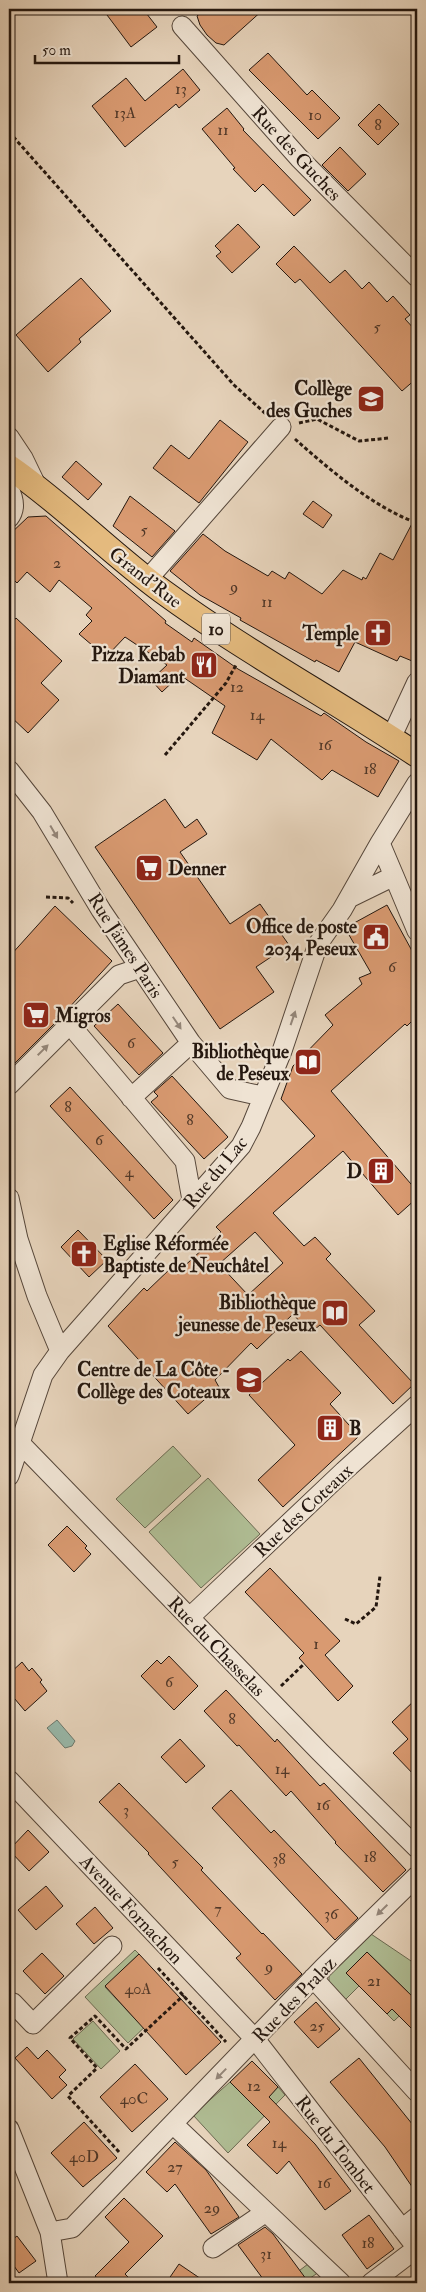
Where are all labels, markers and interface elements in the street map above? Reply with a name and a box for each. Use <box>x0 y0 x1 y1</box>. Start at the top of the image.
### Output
scale bar <box>35 32 179 64</box>
text: 50 m <box>42 41 71 60</box>
house number: 13 <box>175 79 187 99</box>
street label: Rue des Guches <box>246 101 346 206</box>
house number: 13A <box>114 103 136 123</box>
house number: 10 <box>308 105 322 125</box>
house number: 8 <box>374 115 382 135</box>
house number: 11 <box>217 120 229 140</box>
house number: 5 <box>373 317 381 337</box>
place label: Collège des Guches <box>266 377 352 423</box>
school or university icon: Collège des Guches <box>356 384 386 414</box>
house number: 5 <box>140 520 148 540</box>
street label: Grand'Rue <box>104 542 187 614</box>
house number: 2 <box>53 553 61 573</box>
house number: 9 <box>229 577 238 597</box>
house number: 11 <box>261 592 273 612</box>
road number: 10 <box>202 614 230 644</box>
church icon: Temple <box>363 618 393 648</box>
place label: Temple <box>301 622 359 647</box>
place label: Pizza Kebab Diamant <box>91 643 186 689</box>
restaurant icon: Pizza Kebab Diamant <box>189 650 219 680</box>
house number: 12 <box>230 677 244 697</box>
house number: 14 <box>250 705 266 725</box>
house number: 16 <box>318 735 333 755</box>
house number: 18 <box>363 759 377 779</box>
one-way arrow <box>50 826 59 839</box>
supermarket icon: Denner <box>134 853 164 883</box>
place label: Denner <box>168 857 227 881</box>
street label: Rue Jämes Paris <box>82 888 168 1003</box>
place label: Office de poste 2034 Peseux <box>246 915 358 961</box>
public building icon: Office de poste 2034 Peseux <box>361 922 391 952</box>
house number: 6 <box>388 957 397 977</box>
supermarket icon: Migros <box>21 1000 51 1030</box>
place label: Migros <box>54 1004 111 1029</box>
one-way arrow <box>290 1010 298 1025</box>
one-way arrow <box>172 1016 182 1030</box>
house number: 6 <box>127 1033 136 1053</box>
place label: Bibliothèque de Peseux <box>192 1040 290 1086</box>
one-way arrow <box>37 1045 49 1057</box>
library icon: Bibliothèque de Peseux <box>293 1047 323 1077</box>
house number: 8 <box>64 1097 72 1117</box>
house number: 8 <box>186 1110 194 1130</box>
house number: 6 <box>95 1130 104 1150</box>
street label: Rue du Lac <box>178 1131 253 1214</box>
building icon: D <box>366 1156 396 1186</box>
place label: D <box>347 1160 362 1184</box>
house number: 4 <box>125 1162 135 1182</box>
place label: Eglise Réformée Baptiste de Neuchâtel <box>103 1232 269 1279</box>
church icon: Eglise Réformée Baptiste de Neuchâtel <box>69 1239 99 1269</box>
place label: Bibliothèque jeunesse de Peseux <box>175 1291 317 1337</box>
library icon: Bibliothèque jeunesse de Peseux <box>320 1298 350 1328</box>
place label: Centre de La Côte - Collège des Coteaux <box>77 1358 231 1405</box>
school or university icon: Centre de La Côte - Collège des Coteaux <box>234 1365 264 1395</box>
building icon: B <box>315 1413 345 1443</box>
place label: B <box>349 1417 361 1441</box>
street label: Rue des Coteaux <box>249 1459 358 1563</box>
street label: Rue du Chasselas <box>162 1592 270 1702</box>
house number: 1 <box>313 1634 319 1654</box>
house number: 6 <box>165 1672 174 1692</box>
house number: 8 <box>228 1709 236 1729</box>
house number: 14 <box>275 1759 291 1779</box>
house number: 16 <box>316 1795 331 1815</box>
house number: 3 <box>123 1800 129 1820</box>
house number: 18 <box>363 1847 377 1867</box>
street label: Avenue Fornachon <box>74 1849 188 1970</box>
house number: 38 <box>272 1849 286 1869</box>
house number: 5 <box>171 1852 179 1872</box>
house number: 7 <box>214 1899 222 1919</box>
house number: 36 <box>324 1904 339 1924</box>
one-way arrow <box>377 1904 389 1916</box>
street label: Rue des Pralaz <box>248 1952 342 2048</box>
house number: 9 <box>264 1957 273 1977</box>
house number: 21 <box>367 1971 381 1991</box>
house number: 40A <box>125 1979 152 1999</box>
house number: 25 <box>309 2016 325 2036</box>
one-way arrow <box>215 2068 227 2080</box>
house number: 12 <box>247 2076 261 2096</box>
house number: 40C <box>120 2089 148 2109</box>
street label: Rue du Tombet <box>290 2091 381 2198</box>
house number: 14 <box>272 2133 288 2153</box>
house number: 40D <box>69 2147 99 2167</box>
house number: 27 <box>167 2157 183 2177</box>
house number: 16 <box>317 2173 332 2193</box>
house number: 29 <box>204 2198 220 2218</box>
house number: 18 <box>361 2233 375 2253</box>
house number: 31 <box>260 2244 272 2264</box>

